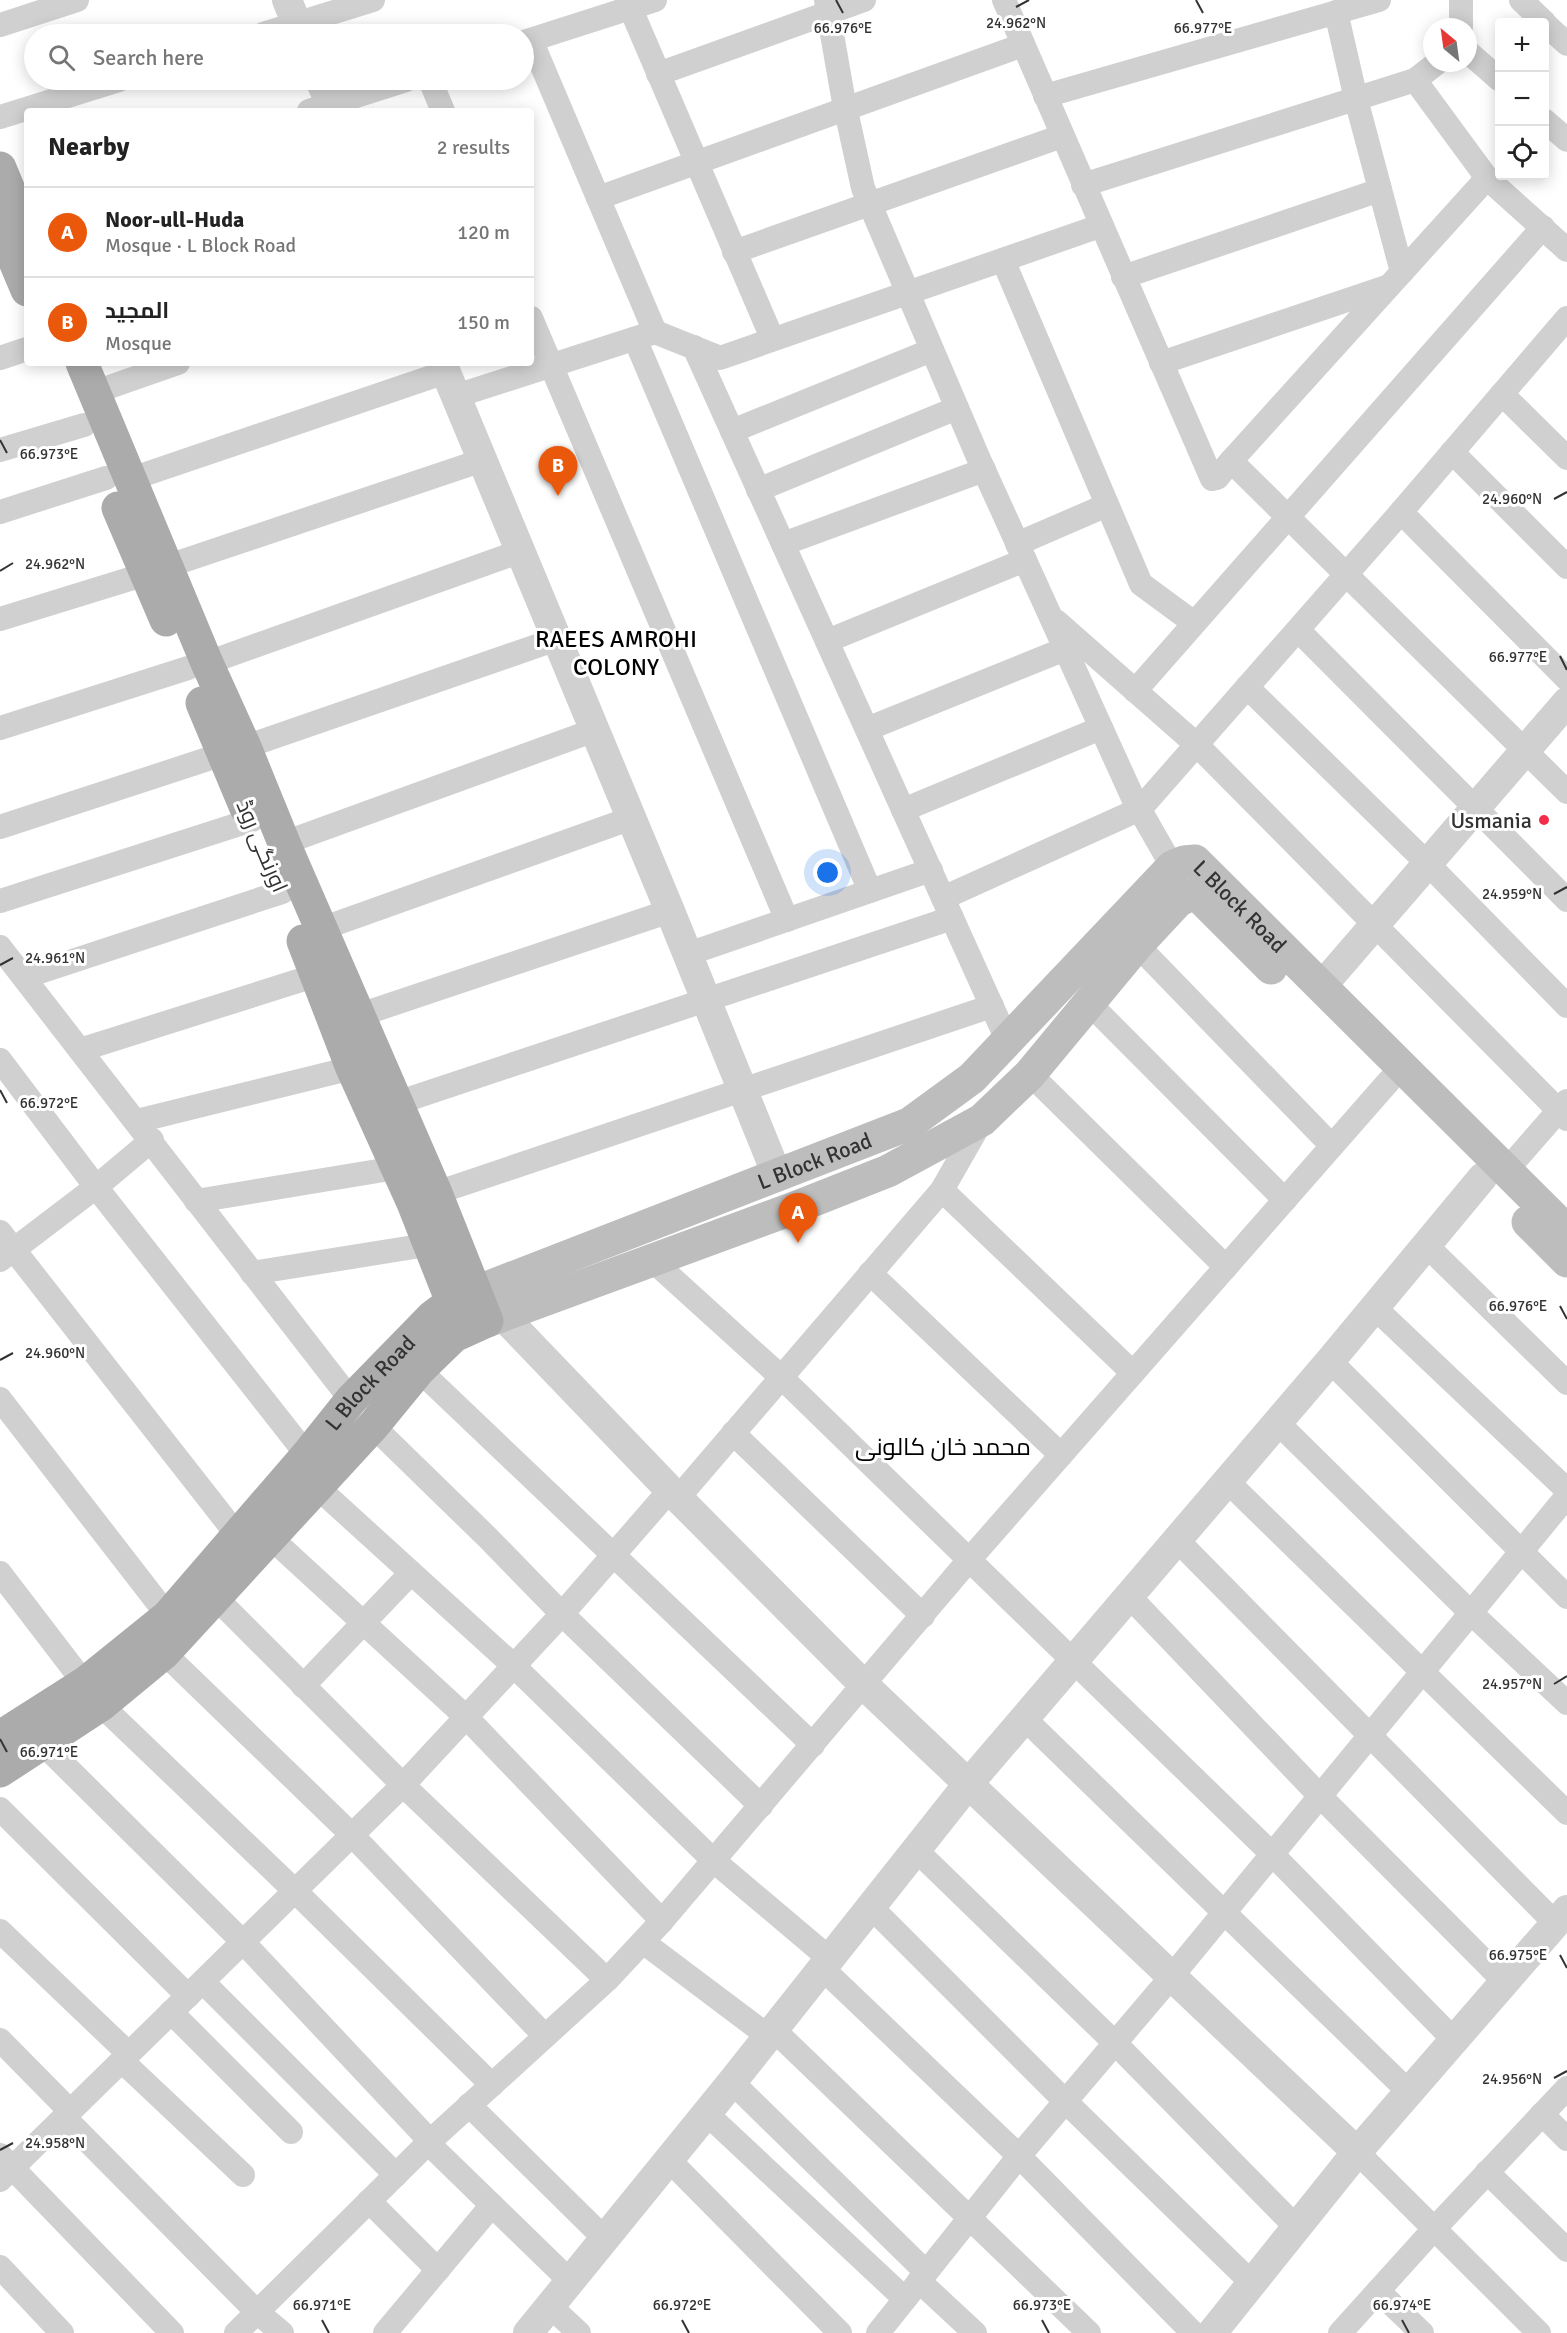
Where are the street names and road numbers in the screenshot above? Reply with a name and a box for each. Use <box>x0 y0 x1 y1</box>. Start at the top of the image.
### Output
street label: اورنگی روڈ <box>230 796 294 896</box>
street label: L Block Road <box>1188 854 1292 958</box>
street label: L Block Road <box>753 1126 875 1195</box>
street label: L Block Road <box>319 1329 421 1436</box>

